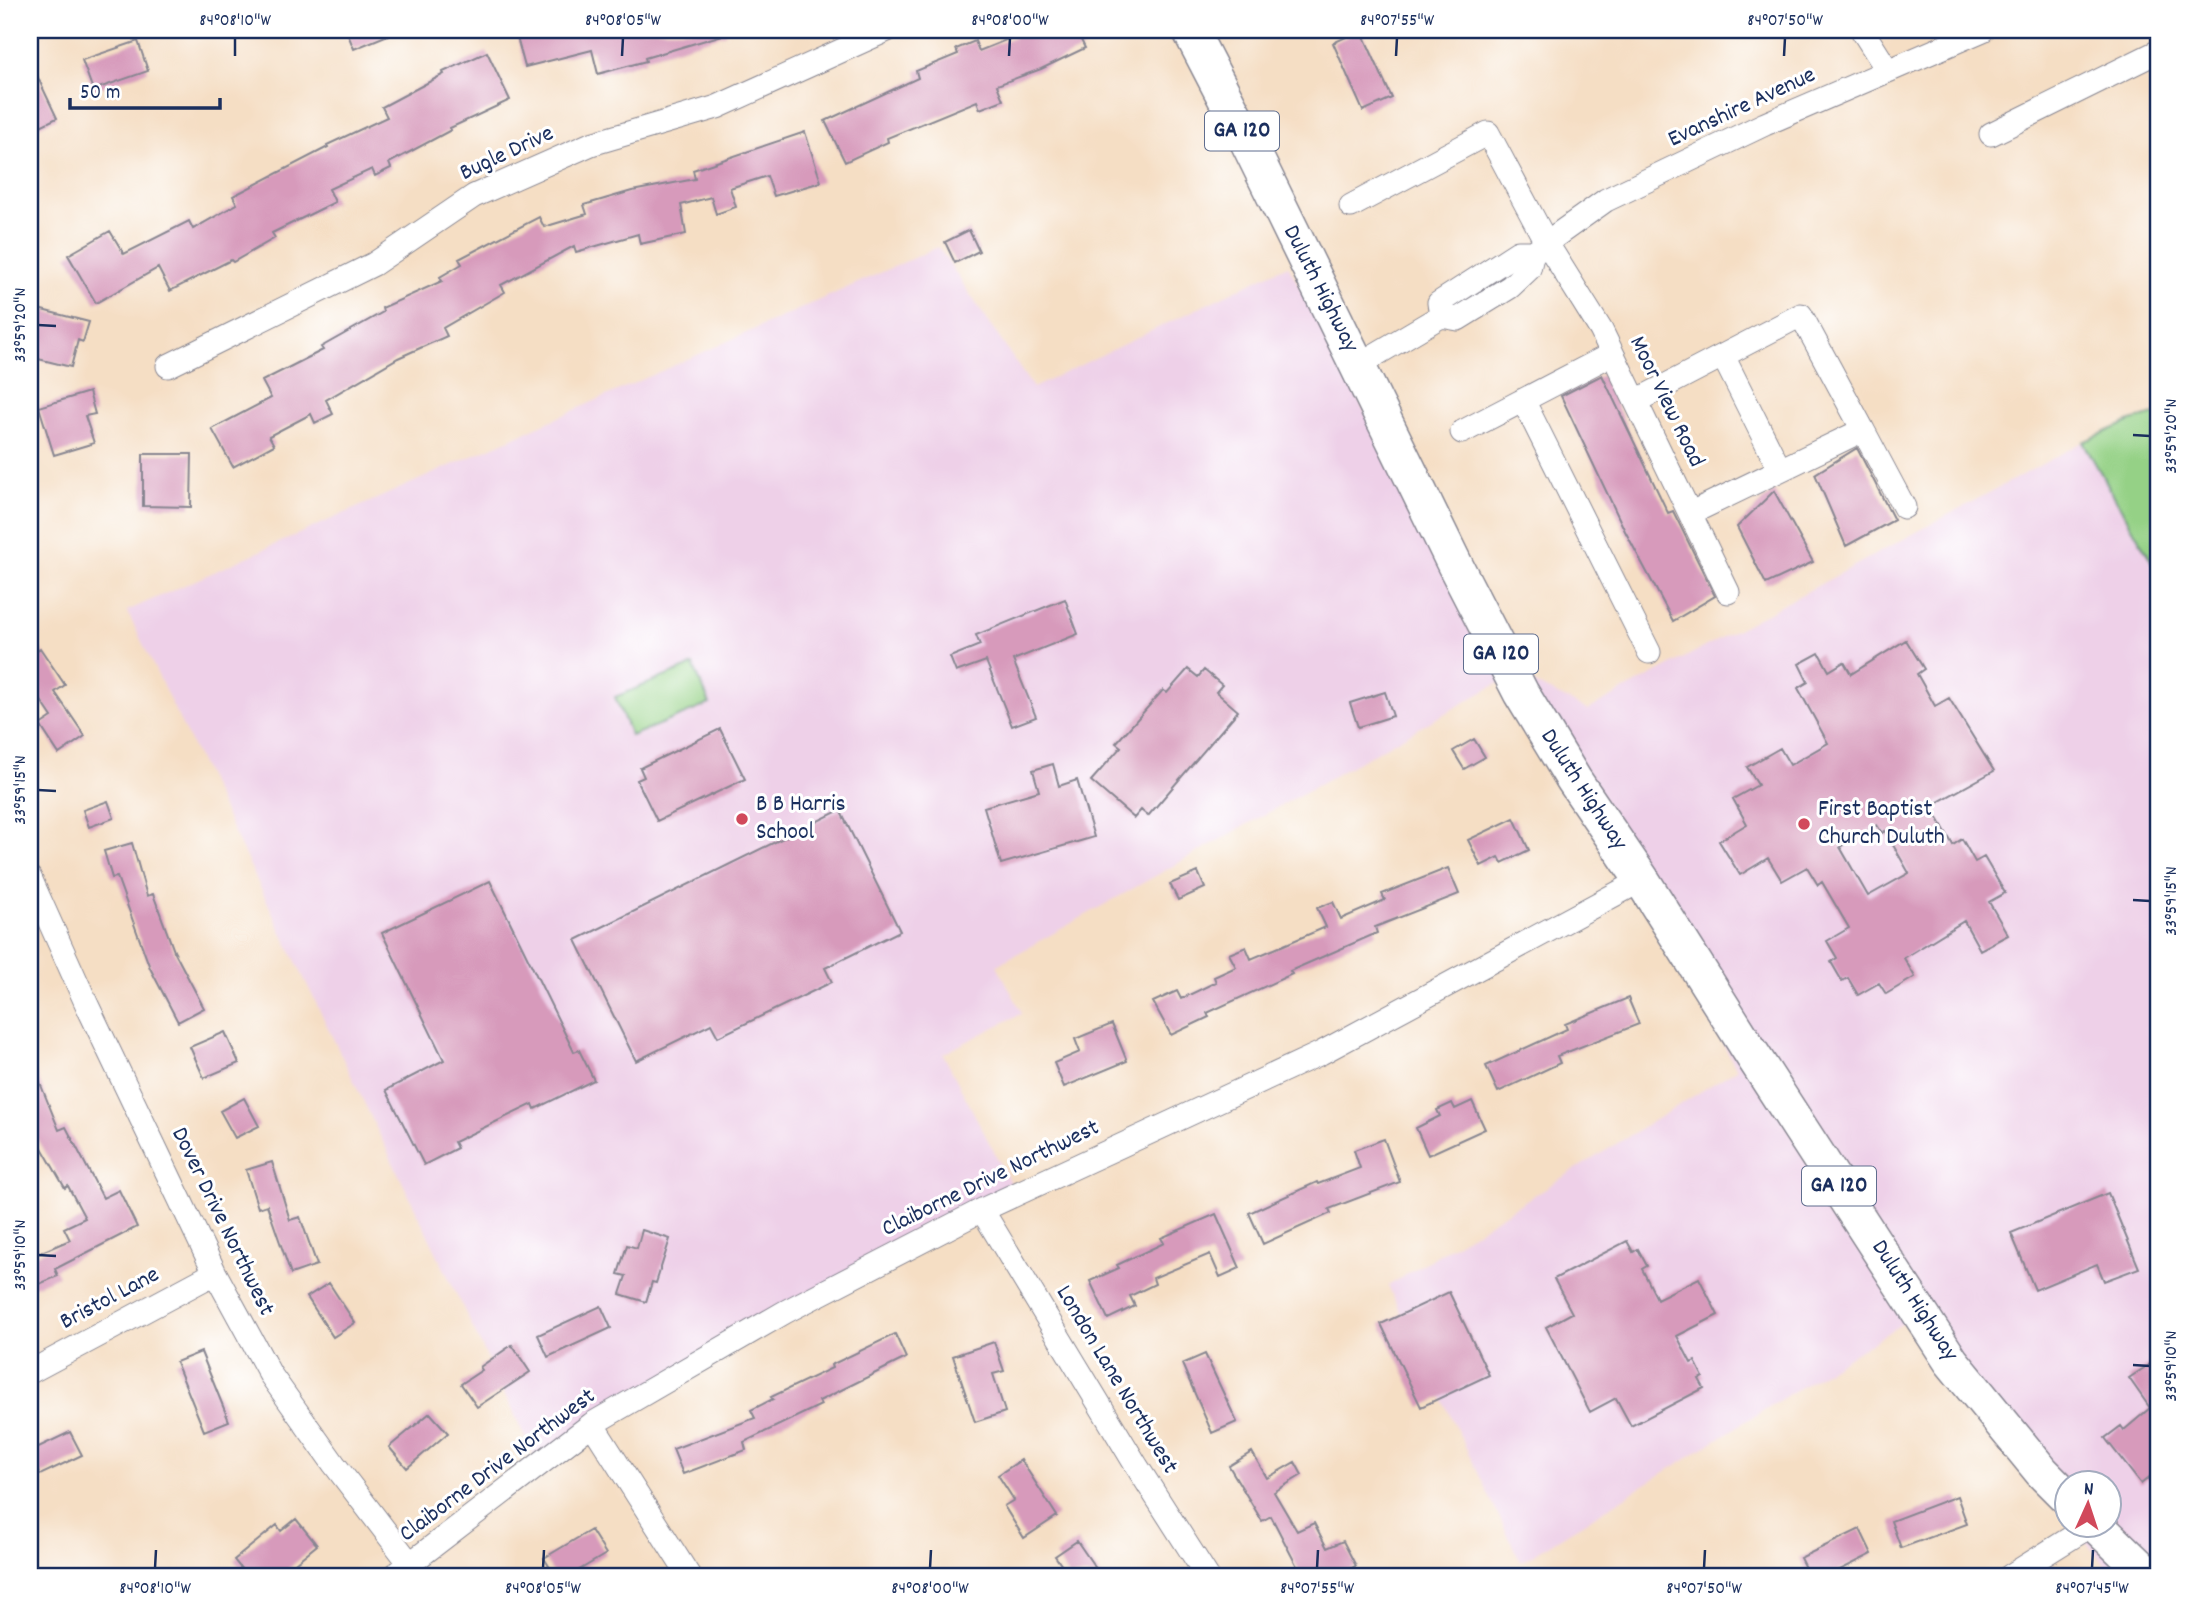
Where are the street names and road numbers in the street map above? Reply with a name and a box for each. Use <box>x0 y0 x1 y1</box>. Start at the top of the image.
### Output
street label: Evanshire Avenue <box>1663 59 1821 157</box>
road number: GA 120 <box>1205 112 1279 150</box>
street label: Bugle Drive <box>454 117 560 191</box>
street label: Duluth Highway <box>1273 219 1367 360</box>
street label: Moor View Road <box>1620 331 1712 473</box>
road number: GA 120 <box>1464 634 1538 674</box>
street label: Duluth Highway <box>1531 723 1636 859</box>
street label: Claiborne Drive Northwest <box>876 1111 1106 1247</box>
street label: Dover Drive Northwest <box>162 1122 283 1322</box>
road number: GA 120 <box>1802 1166 1876 1205</box>
street label: Duluth Highway <box>1862 1234 1967 1370</box>
street label: Bristol Lane <box>54 1259 166 1339</box>
street label: London Lane Northwest <box>1046 1279 1186 1481</box>
street label: Claiborne Drive Northwest <box>393 1381 604 1551</box>

